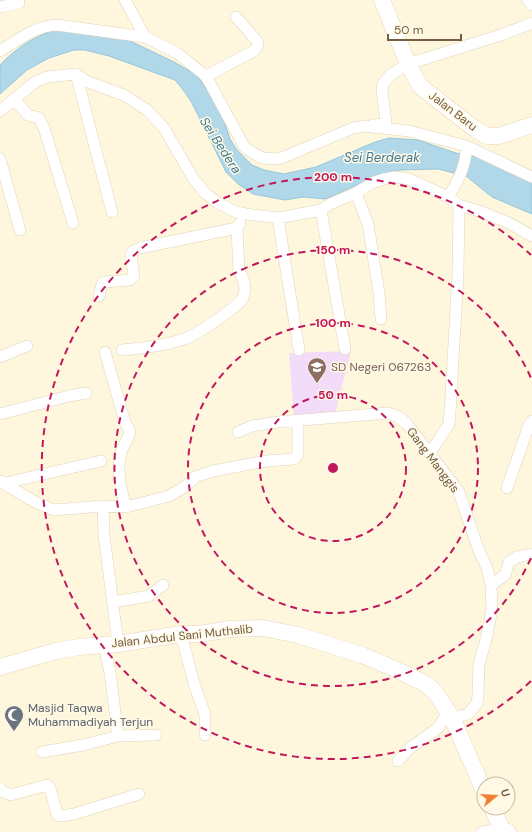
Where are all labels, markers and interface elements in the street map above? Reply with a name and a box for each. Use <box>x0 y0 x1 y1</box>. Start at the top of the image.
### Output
scale bar <box>388 16 461 42</box>
text: 50 m <box>394 22 423 38</box>
street label: Jalan Baru <box>425 87 481 135</box>
water label: Sei Bedera <box>196 114 245 177</box>
water label: Sei Berderak <box>344 149 420 166</box>
text: 200 m <box>314 169 352 185</box>
text: 150 m <box>316 242 350 258</box>
text: 100 m <box>315 315 351 331</box>
school or university icon: SD Negeri 067263 <box>306 356 328 384</box>
place label: SD Negeri 067263 <box>331 359 431 375</box>
text: 50 m <box>318 387 348 403</box>
street label: Gang Manggis <box>403 424 463 496</box>
centre of rings <box>326 461 340 475</box>
street label: Jalan Abdul Sani Muthalib <box>110 621 254 651</box>
place label: Masjid Taqwa Muhammadiyah Terjun <box>28 700 153 730</box>
mosque icon: Masjid Taqwa Muhammadiyah Terjun <box>3 704 25 732</box>
north arrow <box>476 776 516 816</box>
text: U <box>498 787 513 799</box>

